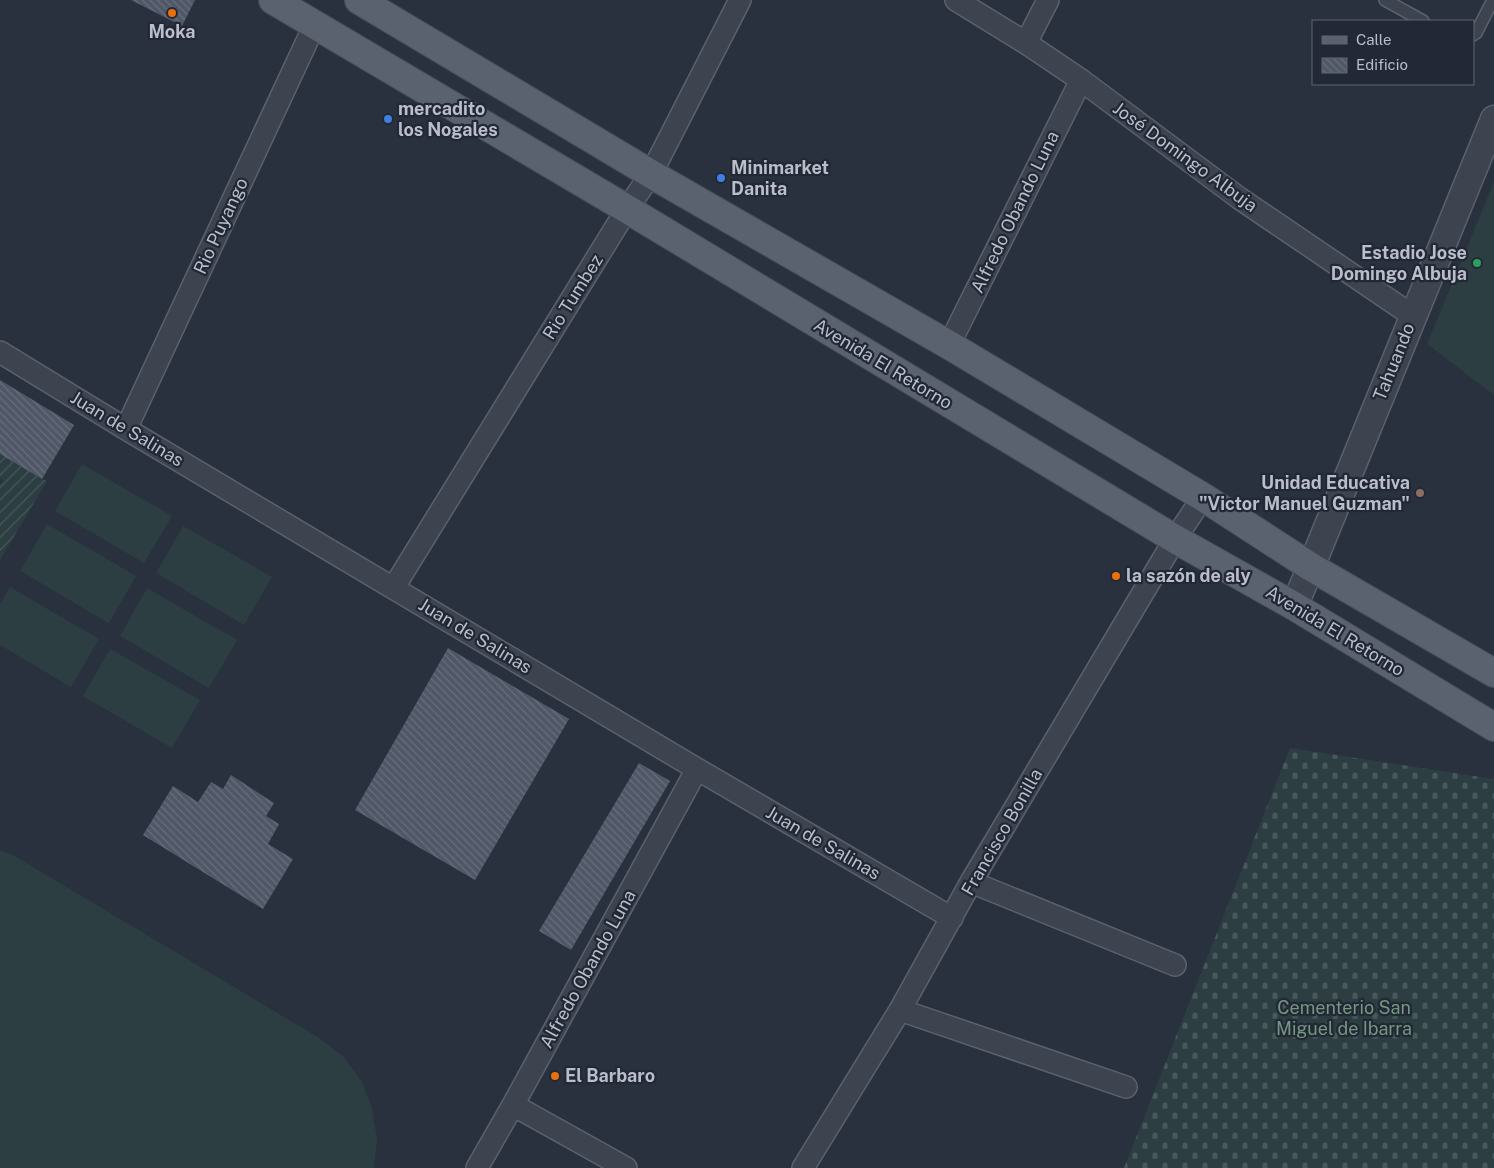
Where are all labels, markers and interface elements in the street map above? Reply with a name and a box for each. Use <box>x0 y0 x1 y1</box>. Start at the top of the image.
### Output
marker: Moka <box>166 7 178 19</box>
legend <box>1312 20 1474 85</box>
place label: Moka <box>149 21 195 42</box>
text: Calle <box>1356 31 1392 48</box>
text: Edificio <box>1356 56 1408 73</box>
street label: José Domingo Albuja <box>1109 97 1262 216</box>
place label: mercadito los Nogales <box>398 98 498 140</box>
marker: mercadito los Nogales <box>382 113 394 125</box>
street label: Alfredo Obando Luna <box>966 127 1063 296</box>
place label: Minimarket Danita <box>731 157 829 199</box>
marker: Minimarket Danita <box>715 172 727 184</box>
street label: Rio Puyango <box>189 174 252 277</box>
place label: Estadio Jose Domingo Albuja <box>1331 242 1467 284</box>
street label: Rio Tumbez <box>538 250 607 343</box>
marker: Estadio Jose Domingo Albuja <box>1471 257 1483 269</box>
street label: Avenida El Retorno <box>810 314 956 413</box>
street label: Tahuando <box>1369 320 1419 404</box>
street label: Juan de Salinas <box>67 387 188 471</box>
place label: Unidad Educativa "Victor Manuel Guzman" <box>1199 472 1410 514</box>
marker: Unidad Educativa "Victor Manuel Guzman" <box>1414 487 1426 499</box>
place label: la sazón de aly <box>1126 565 1251 586</box>
marker: la sazón de aly <box>1110 570 1122 582</box>
street label: Avenida El Retorno <box>1262 581 1408 680</box>
street label: Juan de Salinas <box>415 594 536 678</box>
street label: Francisco Bonilla <box>957 765 1046 899</box>
street label: Juan de Salinas <box>762 801 884 884</box>
street label: Alfredo Obando Luna <box>535 886 640 1052</box>
park label: Cementerio San Miguel de Ibarra <box>1276 997 1412 1039</box>
place label: El Barbaro <box>565 1065 655 1086</box>
marker: El Barbaro <box>549 1070 561 1082</box>

